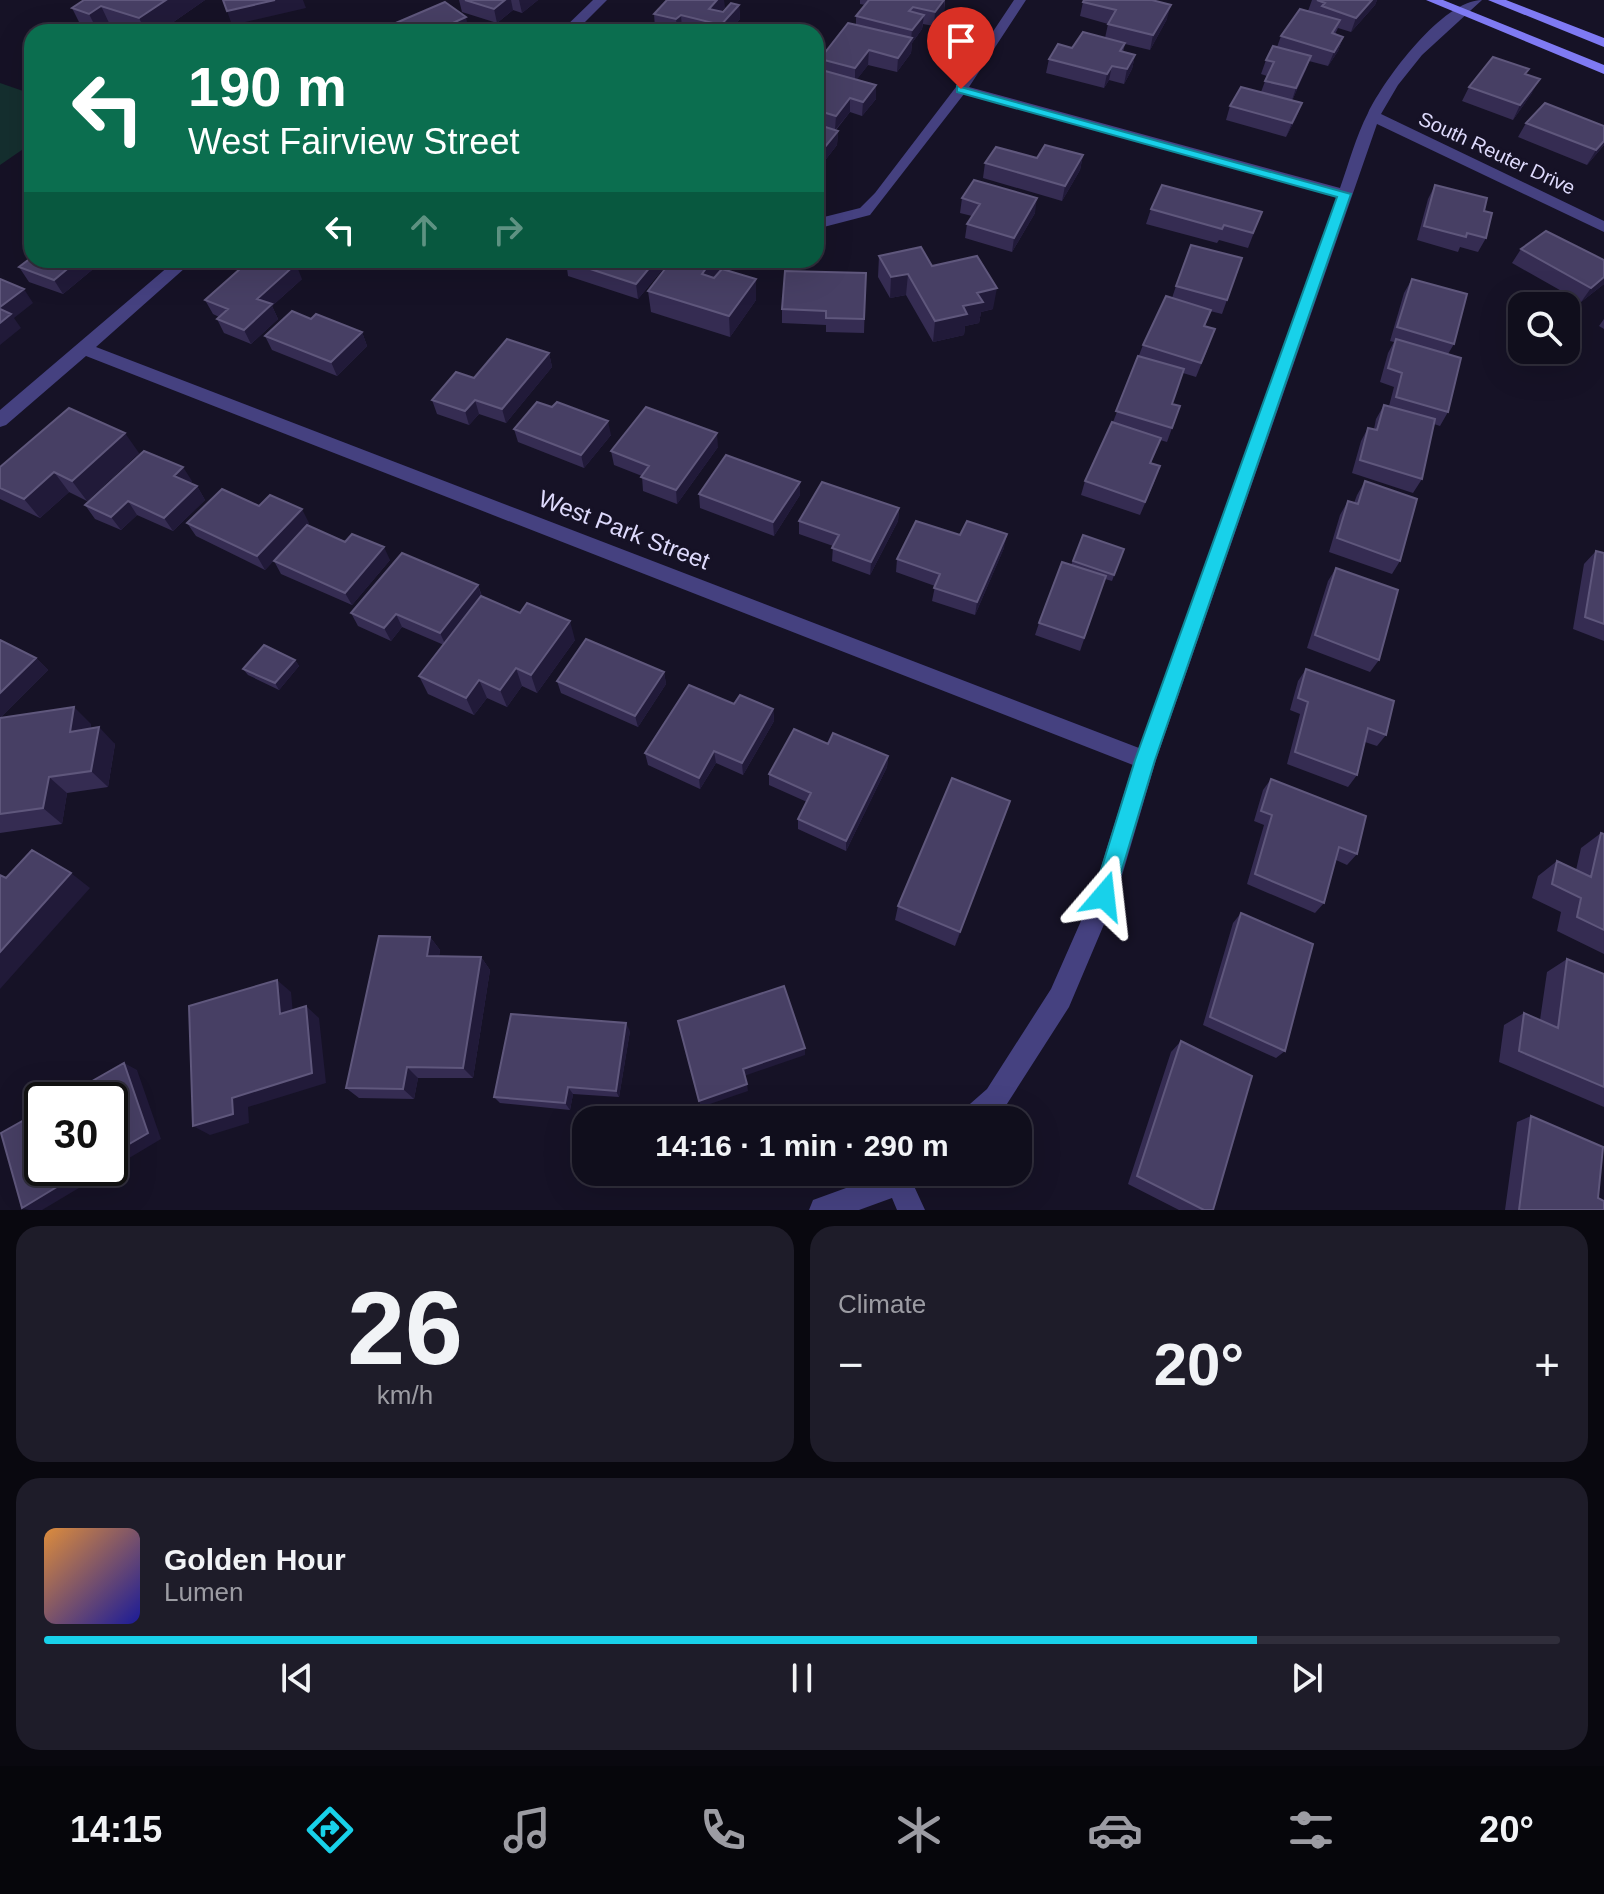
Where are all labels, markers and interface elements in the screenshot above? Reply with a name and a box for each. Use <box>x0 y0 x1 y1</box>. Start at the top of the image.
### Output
pin <box>927 7 995 89</box>
icon: arrive <box>939 19 983 63</box>
text: 190 m <box>188 55 347 118</box>
icon: left <box>56 56 160 160</box>
street label: South Reuter Drive <box>1415 107 1579 199</box>
text: West Fairview Street <box>188 121 519 162</box>
icon: left <box>318 208 362 252</box>
icon: ahead <box>402 208 446 252</box>
icon: right <box>486 208 530 252</box>
map controls <box>1508 292 1580 364</box>
button: search <box>1508 292 1580 364</box>
street label: West Park Street <box>535 485 714 575</box>
position arrow <box>1062 854 1146 938</box>
speed limit sign: 30 <box>24 1082 128 1186</box>
text: 14:16 · 1 min · 290 m <box>655 1129 949 1162</box>
text: 26 <box>347 1270 463 1386</box>
text: Climate <box>838 1289 926 1319</box>
text: 20° <box>1154 1331 1244 1398</box>
text: − <box>838 1340 864 1389</box>
text: + <box>1534 1340 1560 1389</box>
text: km/h <box>377 1380 433 1410</box>
text: Golden Hour <box>164 1543 346 1576</box>
text: Lumen <box>164 1577 244 1607</box>
icon: previous <box>275 1656 319 1700</box>
icon: pause <box>780 1656 824 1700</box>
icon: next <box>1285 1656 1329 1700</box>
icon: directions <box>302 1802 358 1858</box>
icon: music <box>499 1802 555 1858</box>
icon: phone <box>695 1802 751 1858</box>
icon: climate <box>891 1802 947 1858</box>
icon: car <box>1087 1802 1143 1858</box>
icon: filters <box>1283 1802 1339 1858</box>
text: 14:15 <box>70 1809 162 1850</box>
text: 20° <box>1479 1809 1534 1850</box>

